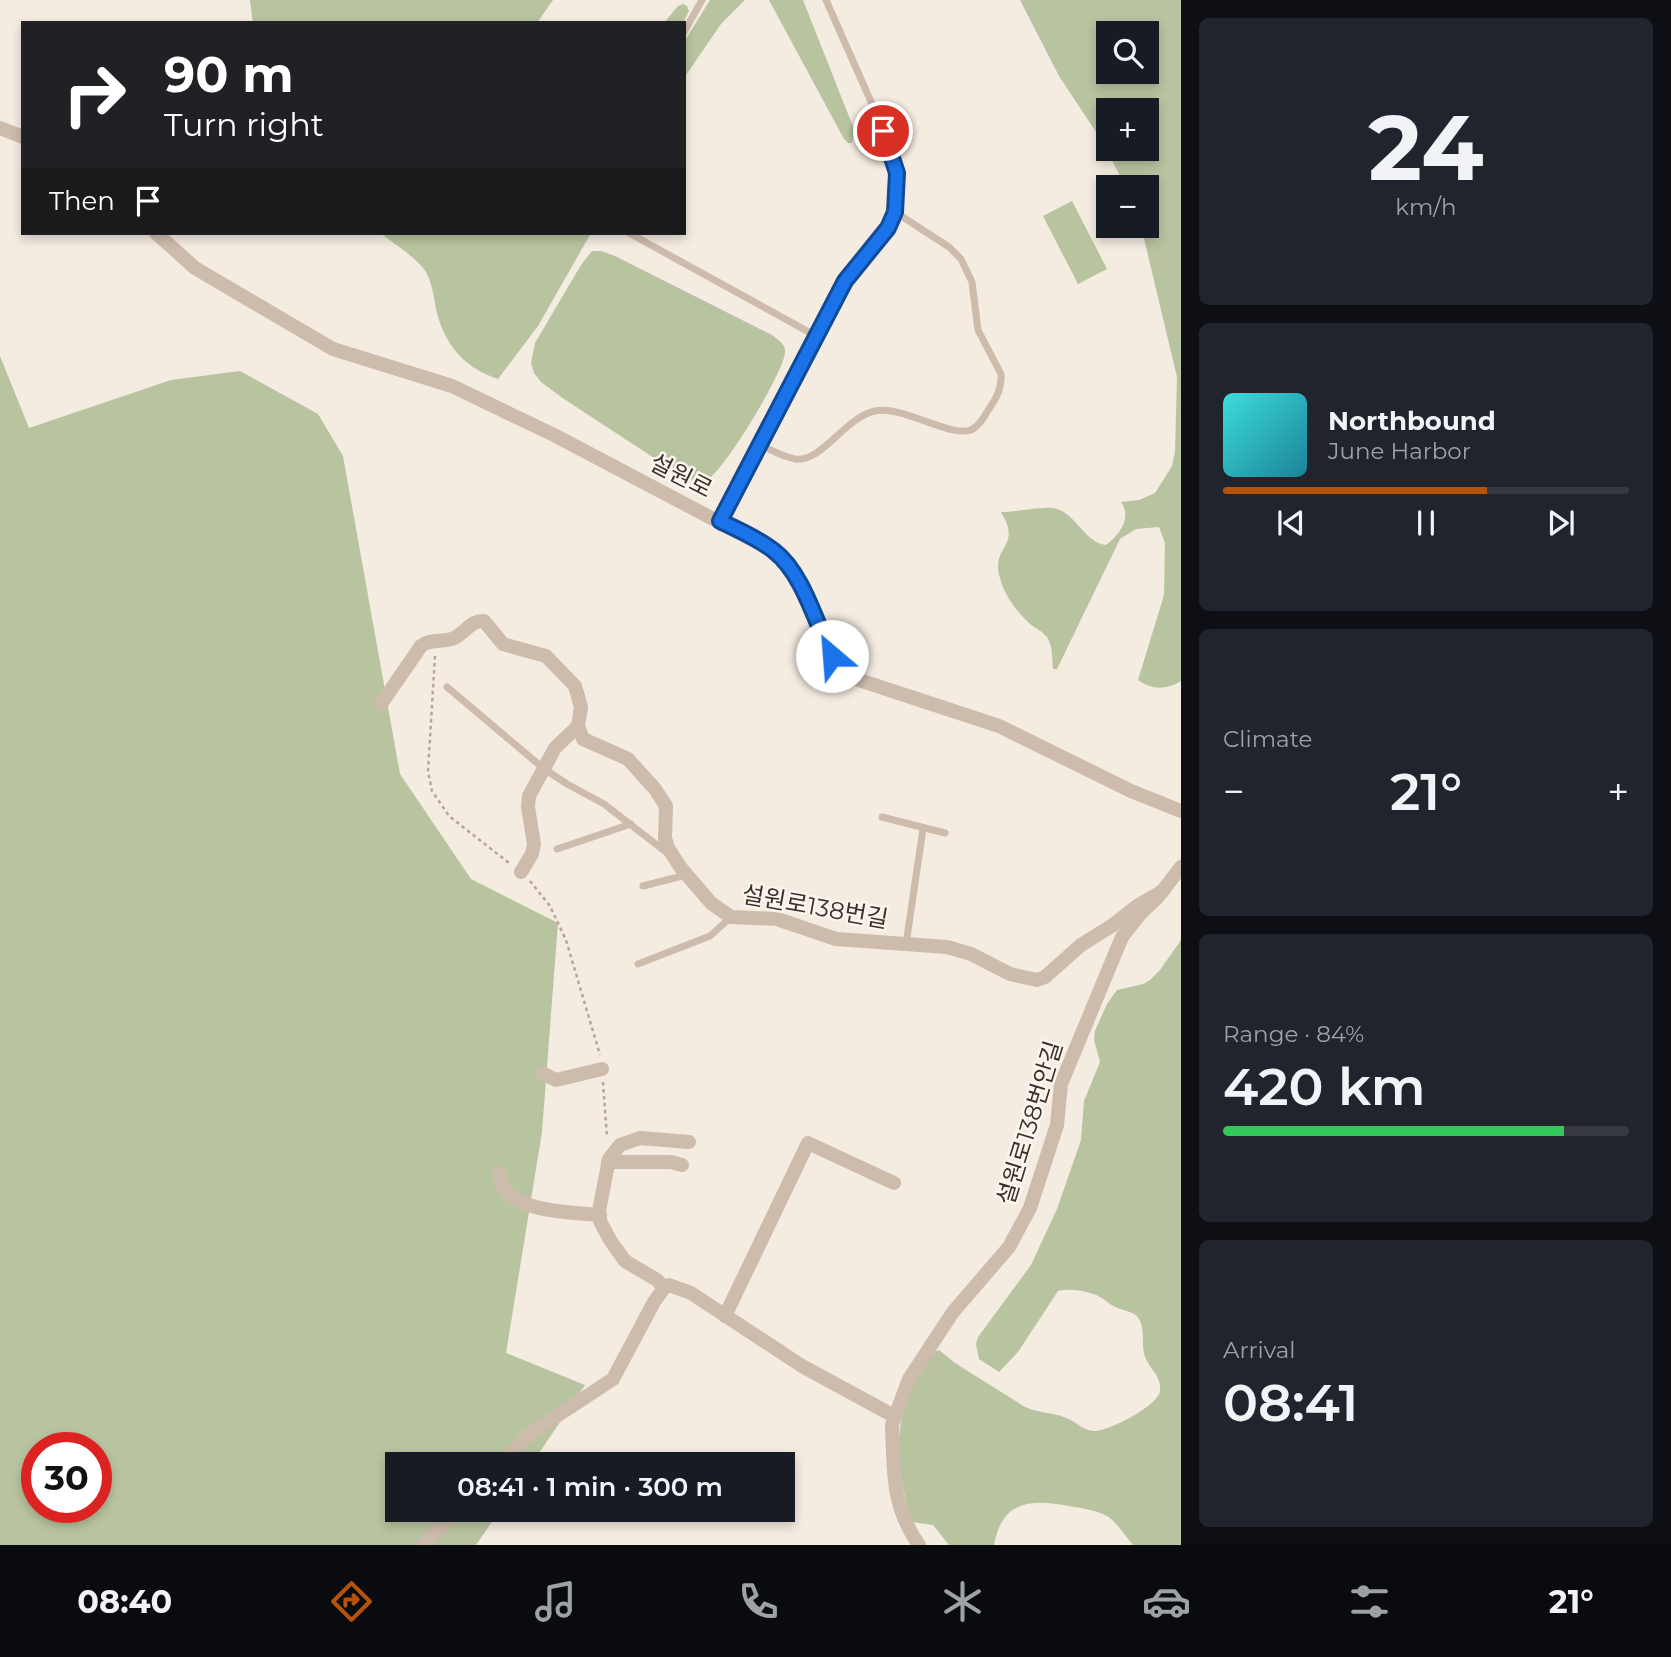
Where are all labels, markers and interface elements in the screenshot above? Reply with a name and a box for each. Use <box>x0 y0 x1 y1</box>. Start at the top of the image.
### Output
map controls <box>1096 21 1159 238</box>
button: search <box>1096 21 1159 84</box>
text: 90 m <box>164 45 294 104</box>
icon: right <box>49 49 140 140</box>
text: 24 <box>1368 92 1484 203</box>
button: + <box>1096 98 1159 161</box>
pin <box>853 101 913 161</box>
text: Turn right <box>164 105 324 144</box>
icon: arrive <box>864 112 902 150</box>
button: − <box>1096 175 1159 238</box>
icon: arrive <box>129 182 167 220</box>
text: Then <box>49 185 115 217</box>
text: km/h <box>1395 193 1457 221</box>
text: Northbound <box>1328 405 1496 437</box>
text: June Harbor <box>1328 437 1471 465</box>
street label: 설원로 <box>645 448 717 504</box>
icon: previous <box>1272 504 1310 542</box>
icon: pause <box>1407 504 1445 542</box>
icon: next <box>1542 504 1580 542</box>
position arrow <box>795 619 869 693</box>
text: Climate <box>1223 725 1312 753</box>
text: 21° <box>1390 760 1462 823</box>
text: − <box>1223 768 1245 815</box>
text: + <box>1607 768 1629 815</box>
street label: 설원로138번길 <box>740 879 890 934</box>
text: Range · 84% <box>1223 1020 1364 1048</box>
street label: 설원로138번안길 <box>991 1037 1068 1208</box>
text: 420 km <box>1223 1055 1425 1118</box>
text: Arrival <box>1223 1336 1296 1364</box>
text: 08:41 <box>1223 1371 1358 1434</box>
speed limit sign: 30 <box>21 1432 112 1523</box>
text: 08:41 · 1 min · 300 m <box>457 1471 723 1503</box>
icon: directions <box>327 1577 376 1626</box>
icon: music <box>531 1577 580 1626</box>
icon: phone <box>734 1577 783 1626</box>
icon: climate <box>938 1577 987 1626</box>
icon: car <box>1142 1577 1191 1626</box>
icon: filters <box>1345 1577 1394 1626</box>
text: 08:40 <box>77 1582 172 1621</box>
text: 21° <box>1549 1582 1594 1621</box>

